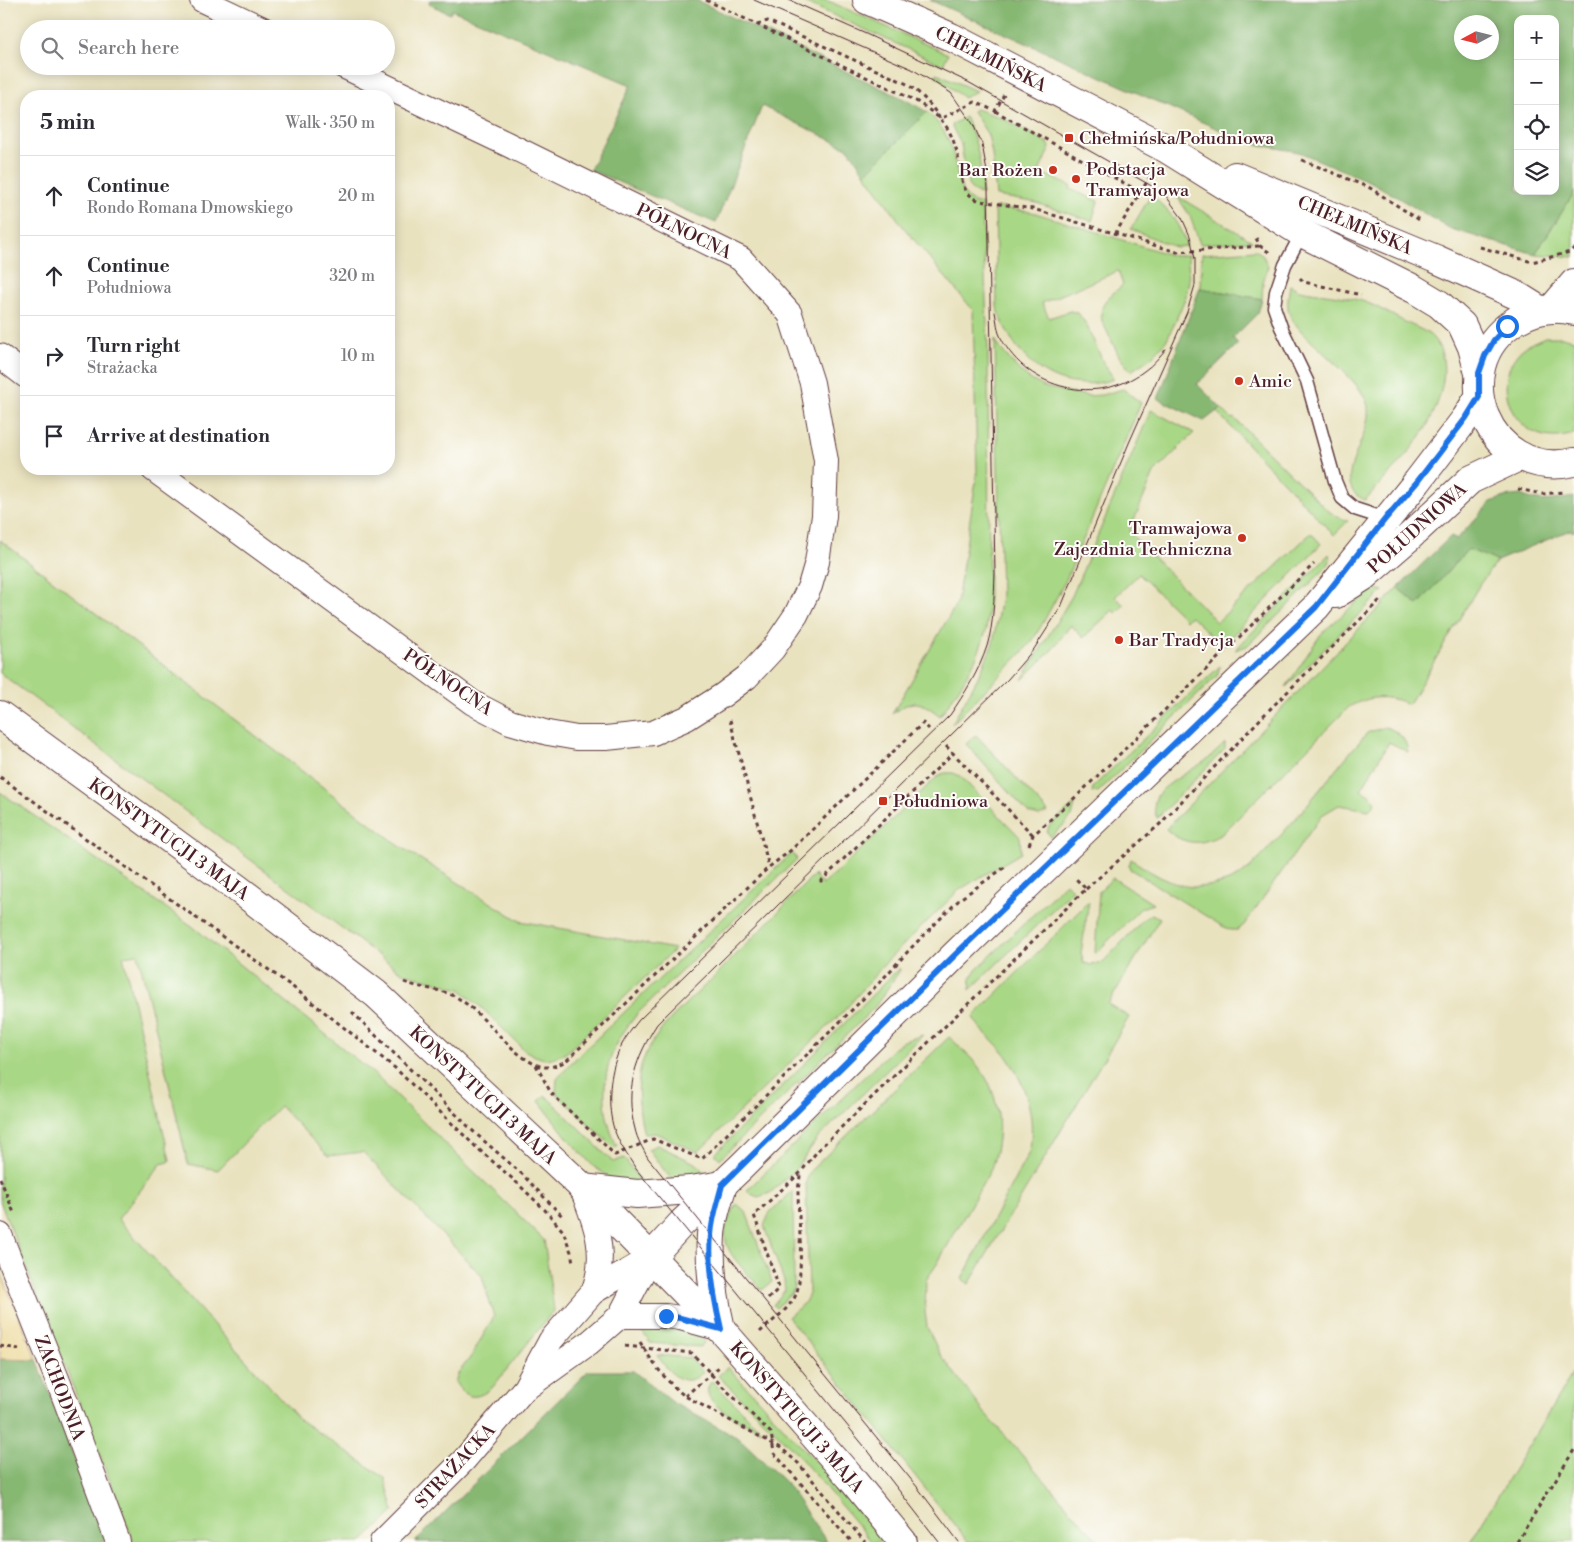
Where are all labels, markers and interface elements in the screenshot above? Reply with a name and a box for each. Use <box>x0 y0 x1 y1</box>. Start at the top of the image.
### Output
north arrow <box>1454 15 1499 60</box>
map controls <box>1514 15 1559 195</box>
button: + <box>1514 15 1559 60</box>
search box <box>20 20 395 75</box>
street label: CHEŁMIŃSKA <box>931 21 1051 98</box>
icon: search <box>38 34 66 62</box>
text: Search here <box>78 36 179 60</box>
button: − <box>1514 60 1559 105</box>
button: locate <box>1514 105 1559 150</box>
text: 5 min <box>40 110 95 136</box>
text: Walk · 350 m <box>286 113 375 133</box>
place label: Chełmińska/Południowa <box>1079 127 1275 150</box>
marker: Chełmińska/Południowa <box>1063 132 1075 144</box>
button: layers <box>1514 150 1559 195</box>
place label: Podstacja Tramwajowa <box>1086 158 1190 202</box>
place label: Bar Rożen <box>958 159 1043 182</box>
marker: Bar Rożen <box>1047 164 1059 176</box>
marker: Podstacja Tramwajowa <box>1070 173 1082 185</box>
text: Continue <box>87 174 170 198</box>
icon: ahead <box>40 182 68 210</box>
text: 20 m <box>338 186 375 206</box>
street label: CHEŁMIŃSKA <box>1294 191 1416 260</box>
text: Rondo Romana Dmowskiego <box>87 198 293 218</box>
street label: PÓŁNOCNA <box>632 198 736 265</box>
text: Continue <box>87 254 170 278</box>
icon: ahead <box>40 262 68 290</box>
text: 320 m <box>329 266 375 286</box>
text: Południowa <box>87 278 172 298</box>
route start <box>1496 315 1519 338</box>
text: Turn right <box>87 334 180 358</box>
icon: right <box>40 342 68 370</box>
text: 10 m <box>341 346 375 366</box>
text: Strażacka <box>87 358 158 378</box>
place label: Amic <box>1248 370 1292 393</box>
marker: Amic <box>1233 375 1245 387</box>
icon: arrive <box>40 422 68 450</box>
text: Arrive at destination <box>87 424 270 448</box>
street label: POŁUDNIOWA <box>1363 477 1472 579</box>
place label: Tramwajowa Zajezdnia Techniczna <box>1054 517 1233 561</box>
marker: Tramwajowa Zajezdnia Techniczna <box>1236 532 1248 544</box>
place label: Bar Tradycja <box>1128 629 1235 652</box>
marker: Bar Tradycja <box>1113 634 1125 646</box>
street label: PÓŁNOCNA <box>398 644 498 721</box>
street label: KONSTYTUCJI 3 MAJA <box>84 773 254 906</box>
place label: Południowa <box>893 790 989 813</box>
marker: Południowa <box>877 795 889 807</box>
street label: KONSTYTUCJI 3 MAJA <box>404 1021 562 1170</box>
route end <box>655 1305 678 1328</box>
street label: ZACHODNIA <box>29 1333 90 1444</box>
street label: KONSTYTUCJI 3 MAJA <box>724 1337 869 1498</box>
street label: STRAŻACKA <box>410 1419 501 1514</box>

